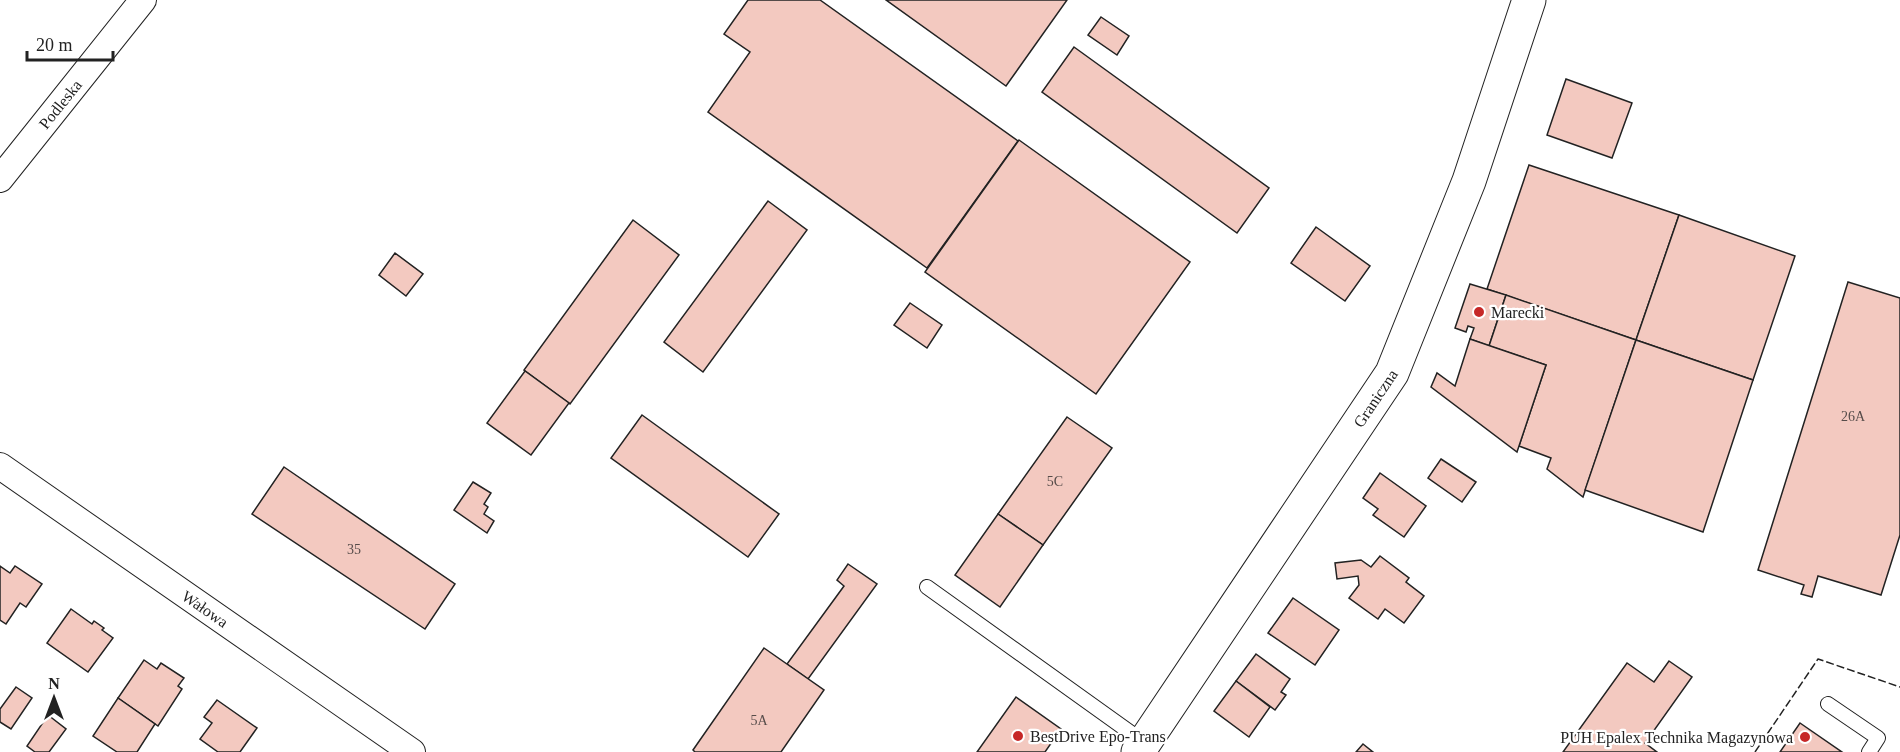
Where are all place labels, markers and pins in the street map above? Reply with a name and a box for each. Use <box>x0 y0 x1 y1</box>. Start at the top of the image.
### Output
place label: Marecki <box>1491 304 1545 321</box>
marker: Marecki <box>1472 305 1486 319</box>
place label: BestDrive Epo-Trans <box>1030 728 1166 746</box>
marker: BestDrive Epo-Trans <box>1011 729 1025 743</box>
place label: PUH Epalex Technika Magazynowa <box>1560 729 1793 747</box>
marker: PUH Epalex Technika Magazynowa <box>1798 730 1812 744</box>

